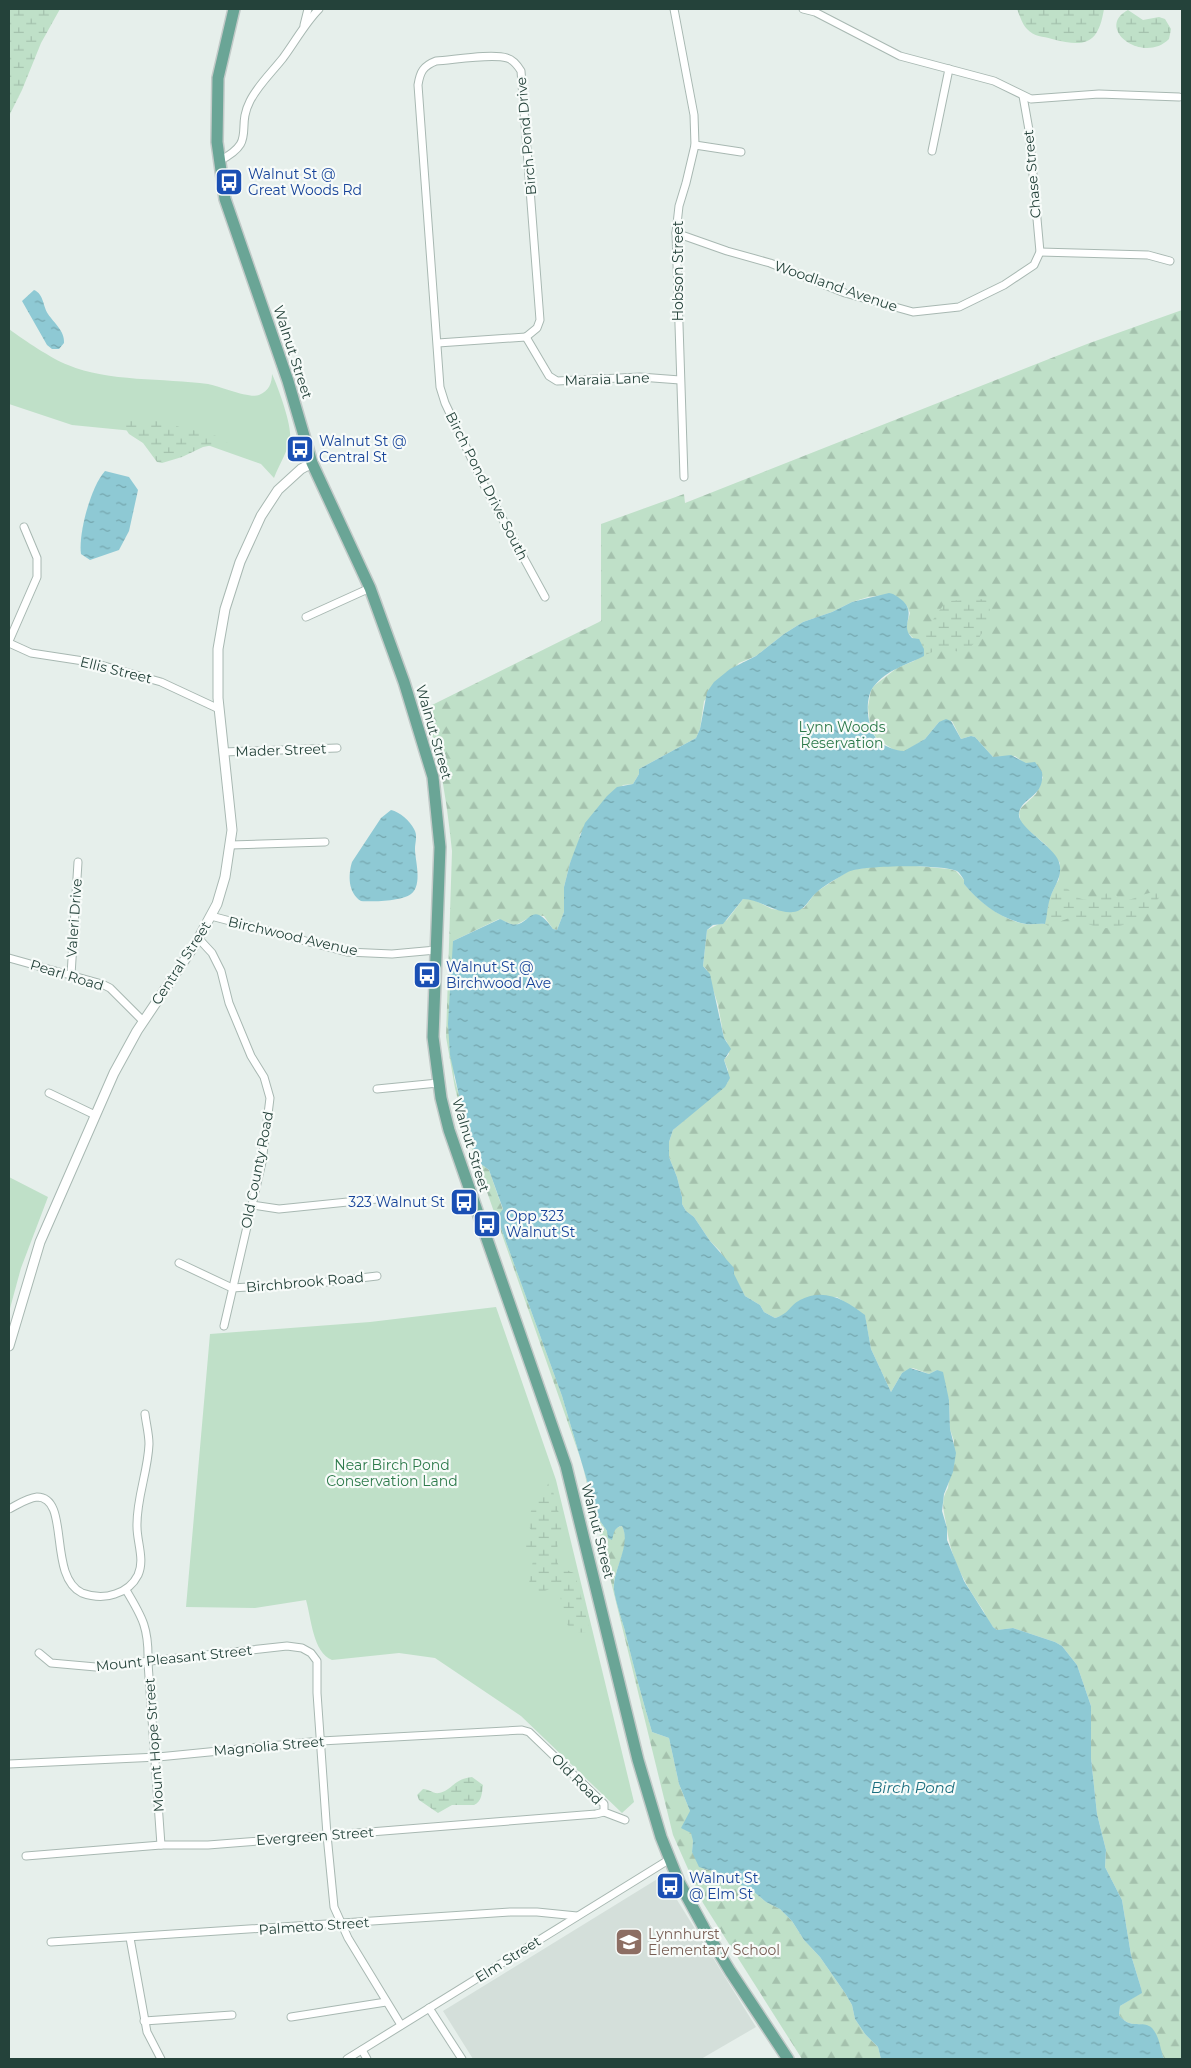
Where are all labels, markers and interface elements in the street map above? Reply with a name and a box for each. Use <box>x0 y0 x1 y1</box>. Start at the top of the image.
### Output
street label: Birch Pond Drive <box>512 76 540 196</box>
street label: Chase Street <box>1019 129 1045 219</box>
place label: Walnut St @ Great Woods Rd <box>248 165 362 199</box>
bus stop icon: Walnut St @ Great Woods Rd <box>214 167 244 197</box>
street label: Hobson Street <box>669 220 687 321</box>
street label: Woodland Avenue <box>772 256 900 316</box>
street label: Walnut Street <box>269 303 317 401</box>
street label: Maraia Lane <box>564 369 650 389</box>
street label: Birch Pond Drive South <box>442 409 532 563</box>
place label: Walnut St @ Central St <box>319 432 406 466</box>
bus stop icon: Walnut St @ Central St <box>285 434 315 464</box>
street label: Ellis Street <box>78 652 154 688</box>
street label: Walnut Street <box>412 683 456 782</box>
park label: Lynn Woods Reservation <box>798 718 886 752</box>
street label: Mader Street <box>235 739 327 761</box>
street label: Valeri Drive <box>62 878 86 958</box>
street label: Birchwood Avenue <box>226 912 360 960</box>
street label: Central Street <box>147 917 215 1008</box>
street label: Pearl Road <box>28 955 106 995</box>
place label: Walnut St @ Birchwood Ave <box>446 958 551 992</box>
bus stop icon: Walnut St @ Birchwood Ave <box>412 960 442 990</box>
street label: Walnut Street <box>448 1096 494 1194</box>
street label: Old County Road <box>237 1110 277 1230</box>
bus stop icon: 323 Walnut St <box>449 1187 479 1217</box>
place label: 323 Walnut St <box>348 1193 445 1211</box>
place label: Opp 323 Walnut St <box>506 1207 576 1241</box>
bus stop icon: Opp 323 Walnut St <box>472 1209 502 1239</box>
street label: Birchbrook Road <box>245 1268 365 1296</box>
park label: Near Birch Pond Conservation Land <box>326 1456 458 1490</box>
street label: Walnut Street <box>577 1482 619 1581</box>
street label: Mount Pleasant Street <box>95 1641 253 1675</box>
street label: Mount Hope Street <box>140 1677 168 1813</box>
street label: Magnolia Street <box>213 1732 326 1760</box>
street label: Old Road <box>548 1750 606 1808</box>
water label: Birch Pond <box>871 1778 956 1797</box>
street label: Evergreen Street <box>256 1823 375 1849</box>
place label: Walnut St @ Elm St <box>689 1869 759 1903</box>
bus stop icon: Walnut St @ Elm St <box>655 1871 685 1901</box>
street label: Palmetto Street <box>258 1913 370 1939</box>
place label: Lynnhurst Elementary School <box>648 1925 780 1959</box>
school or university icon: Lynnhurst Elementary School <box>614 1927 644 1957</box>
street label: Elm Street <box>472 1932 544 1986</box>

